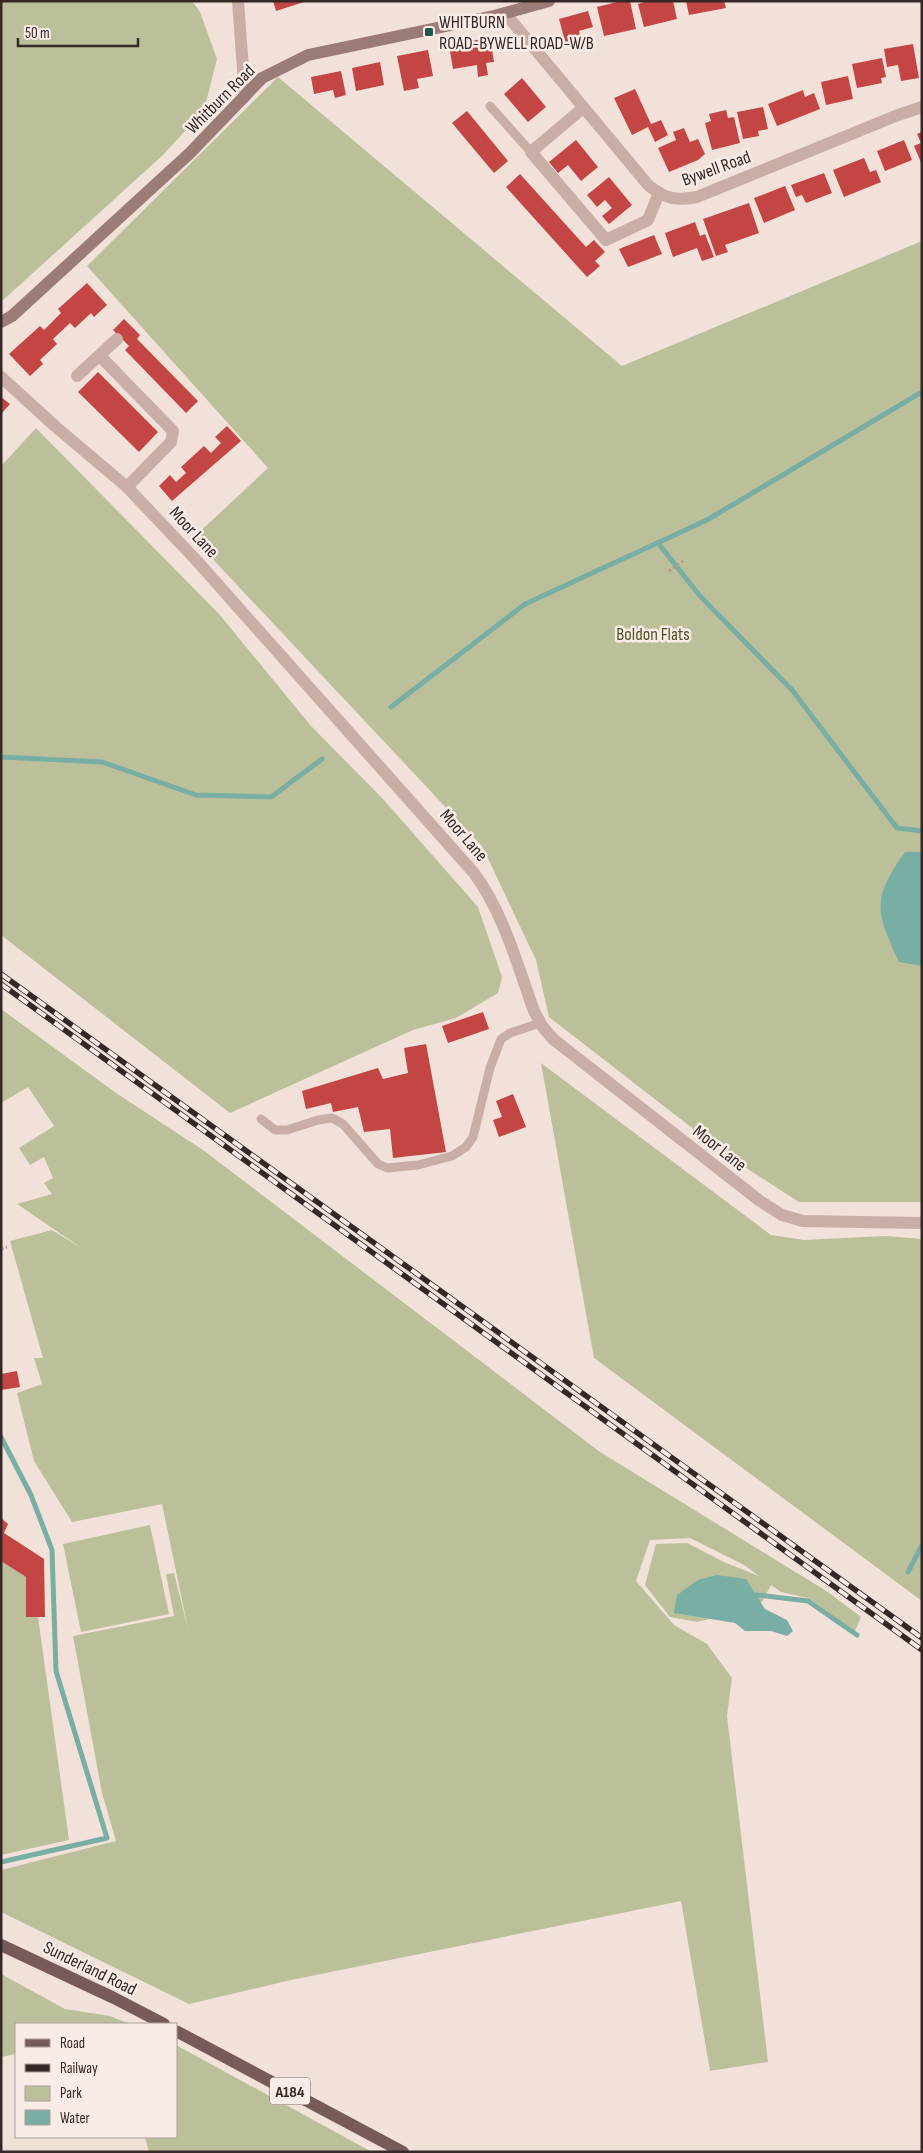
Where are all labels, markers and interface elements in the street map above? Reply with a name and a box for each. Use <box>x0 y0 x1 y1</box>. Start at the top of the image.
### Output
place label: WHITBURN ROAD-BYWELL ROAD-W/B <box>439 12 594 54</box>
scale bar <box>18 15 138 47</box>
text: 50 m <box>25 24 50 43</box>
marker: WHITBURN ROAD-BYWELL ROAD-W/B <box>423 26 435 38</box>
street label: Whitburn Road <box>181 60 259 138</box>
street label: Bywell Road <box>679 146 753 191</box>
street label: Moor Lane <box>165 502 223 562</box>
park label: Boldon Flats <box>616 624 690 645</box>
street label: Moor Lane <box>435 805 492 866</box>
street label: Moor Lane <box>689 1121 751 1176</box>
street label: Sunderland Road <box>40 1937 140 2000</box>
legend <box>15 2023 178 2138</box>
text: Road <box>60 2034 85 2053</box>
text: Railway <box>60 2059 98 2078</box>
road number: A184 <box>270 2078 310 2104</box>
text: Park <box>60 2084 82 2103</box>
text: Water <box>60 2109 91 2128</box>

